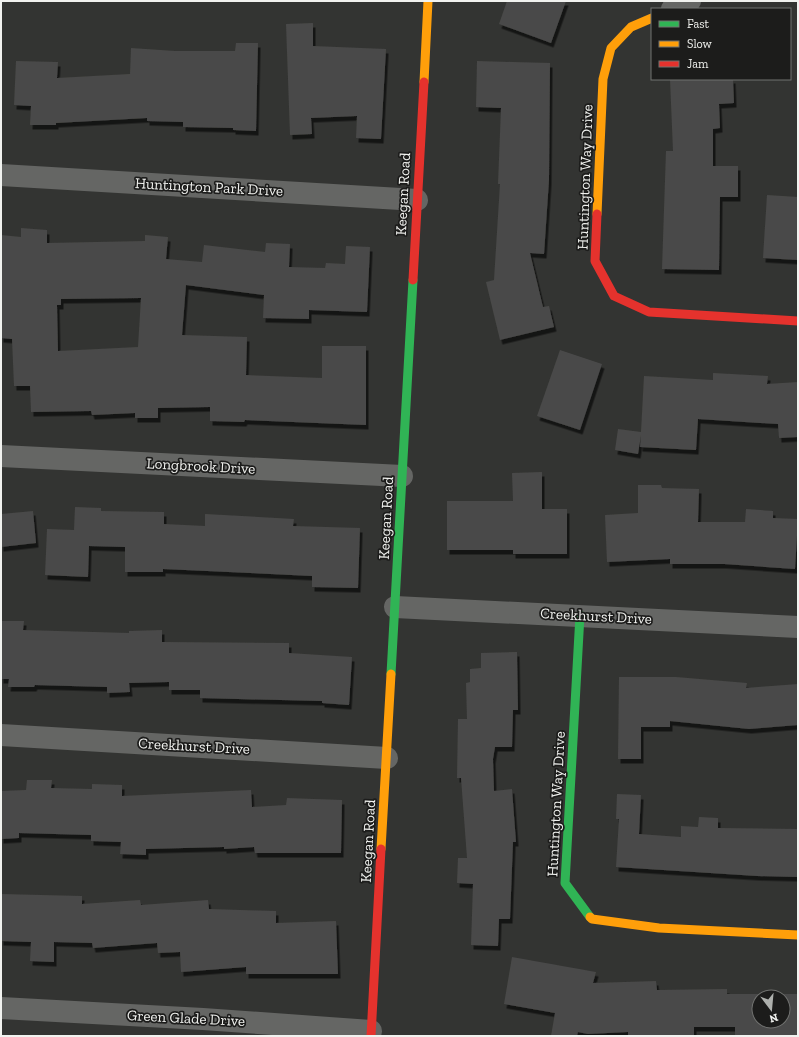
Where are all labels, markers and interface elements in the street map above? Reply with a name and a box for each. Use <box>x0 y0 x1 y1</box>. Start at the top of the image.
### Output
legend <box>651 8 791 80</box>
text: Fast <box>687 17 710 31</box>
text: Slow <box>687 37 713 51</box>
text: Jam <box>687 57 709 71</box>
street label: Huntington Way Drive <box>573 104 597 250</box>
street label: Keegan Road <box>392 151 414 236</box>
street label: Huntington Park Drive <box>134 174 284 200</box>
street label: Longbrook Drive <box>146 454 256 478</box>
street label: Keegan Road <box>375 475 397 560</box>
street label: Creekhurst Drive <box>540 604 652 628</box>
street label: Huntington Way Drive <box>543 731 569 877</box>
street label: Creekhurst Drive <box>138 734 250 758</box>
street label: Keegan Road <box>357 798 379 883</box>
north arrow <box>751 989 791 1029</box>
street label: Green Glade Drive <box>126 1006 246 1030</box>
text: N <box>767 1011 779 1026</box>

